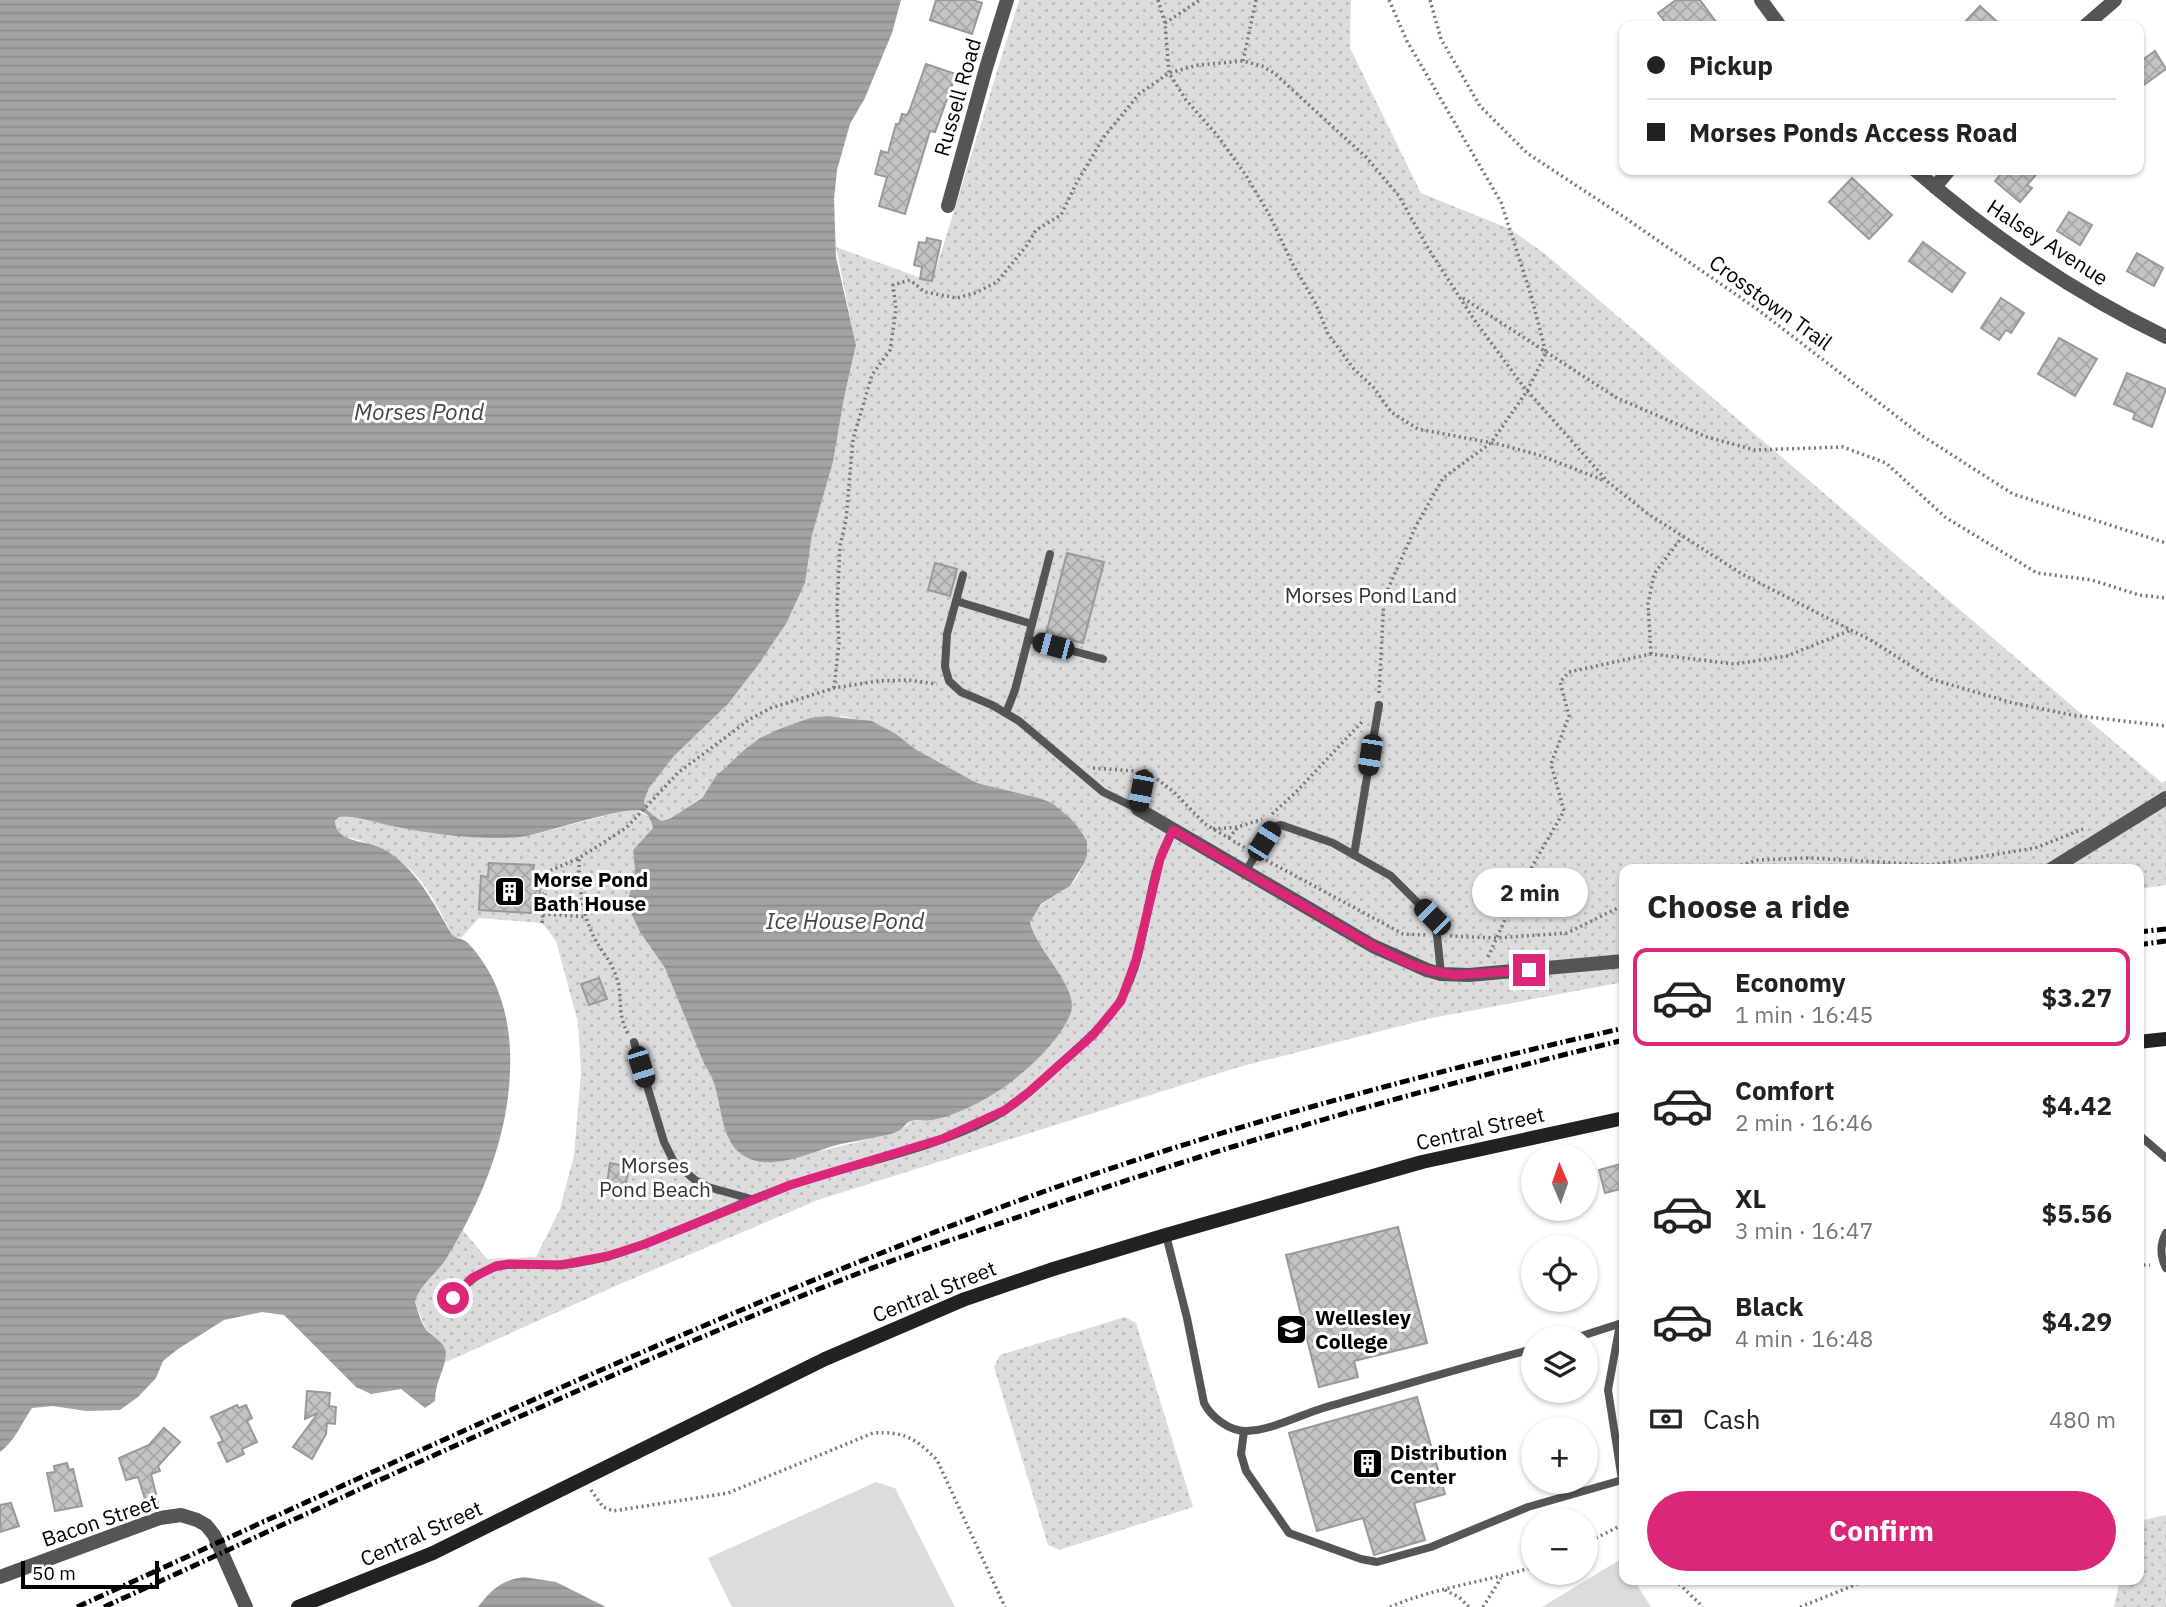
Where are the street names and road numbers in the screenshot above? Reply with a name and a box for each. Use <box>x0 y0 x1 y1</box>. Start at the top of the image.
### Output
street label: Russell Road <box>927 35 987 159</box>
street label: Halsey Avenue <box>1982 192 2114 292</box>
street label: Crosstown Trail <box>1704 248 1838 356</box>
street label: Central Street <box>1413 1100 1547 1156</box>
street label: Central Street <box>868 1253 1000 1329</box>
street label: Bacon Street <box>38 1487 162 1553</box>
street label: Central Street <box>355 1494 487 1572</box>

